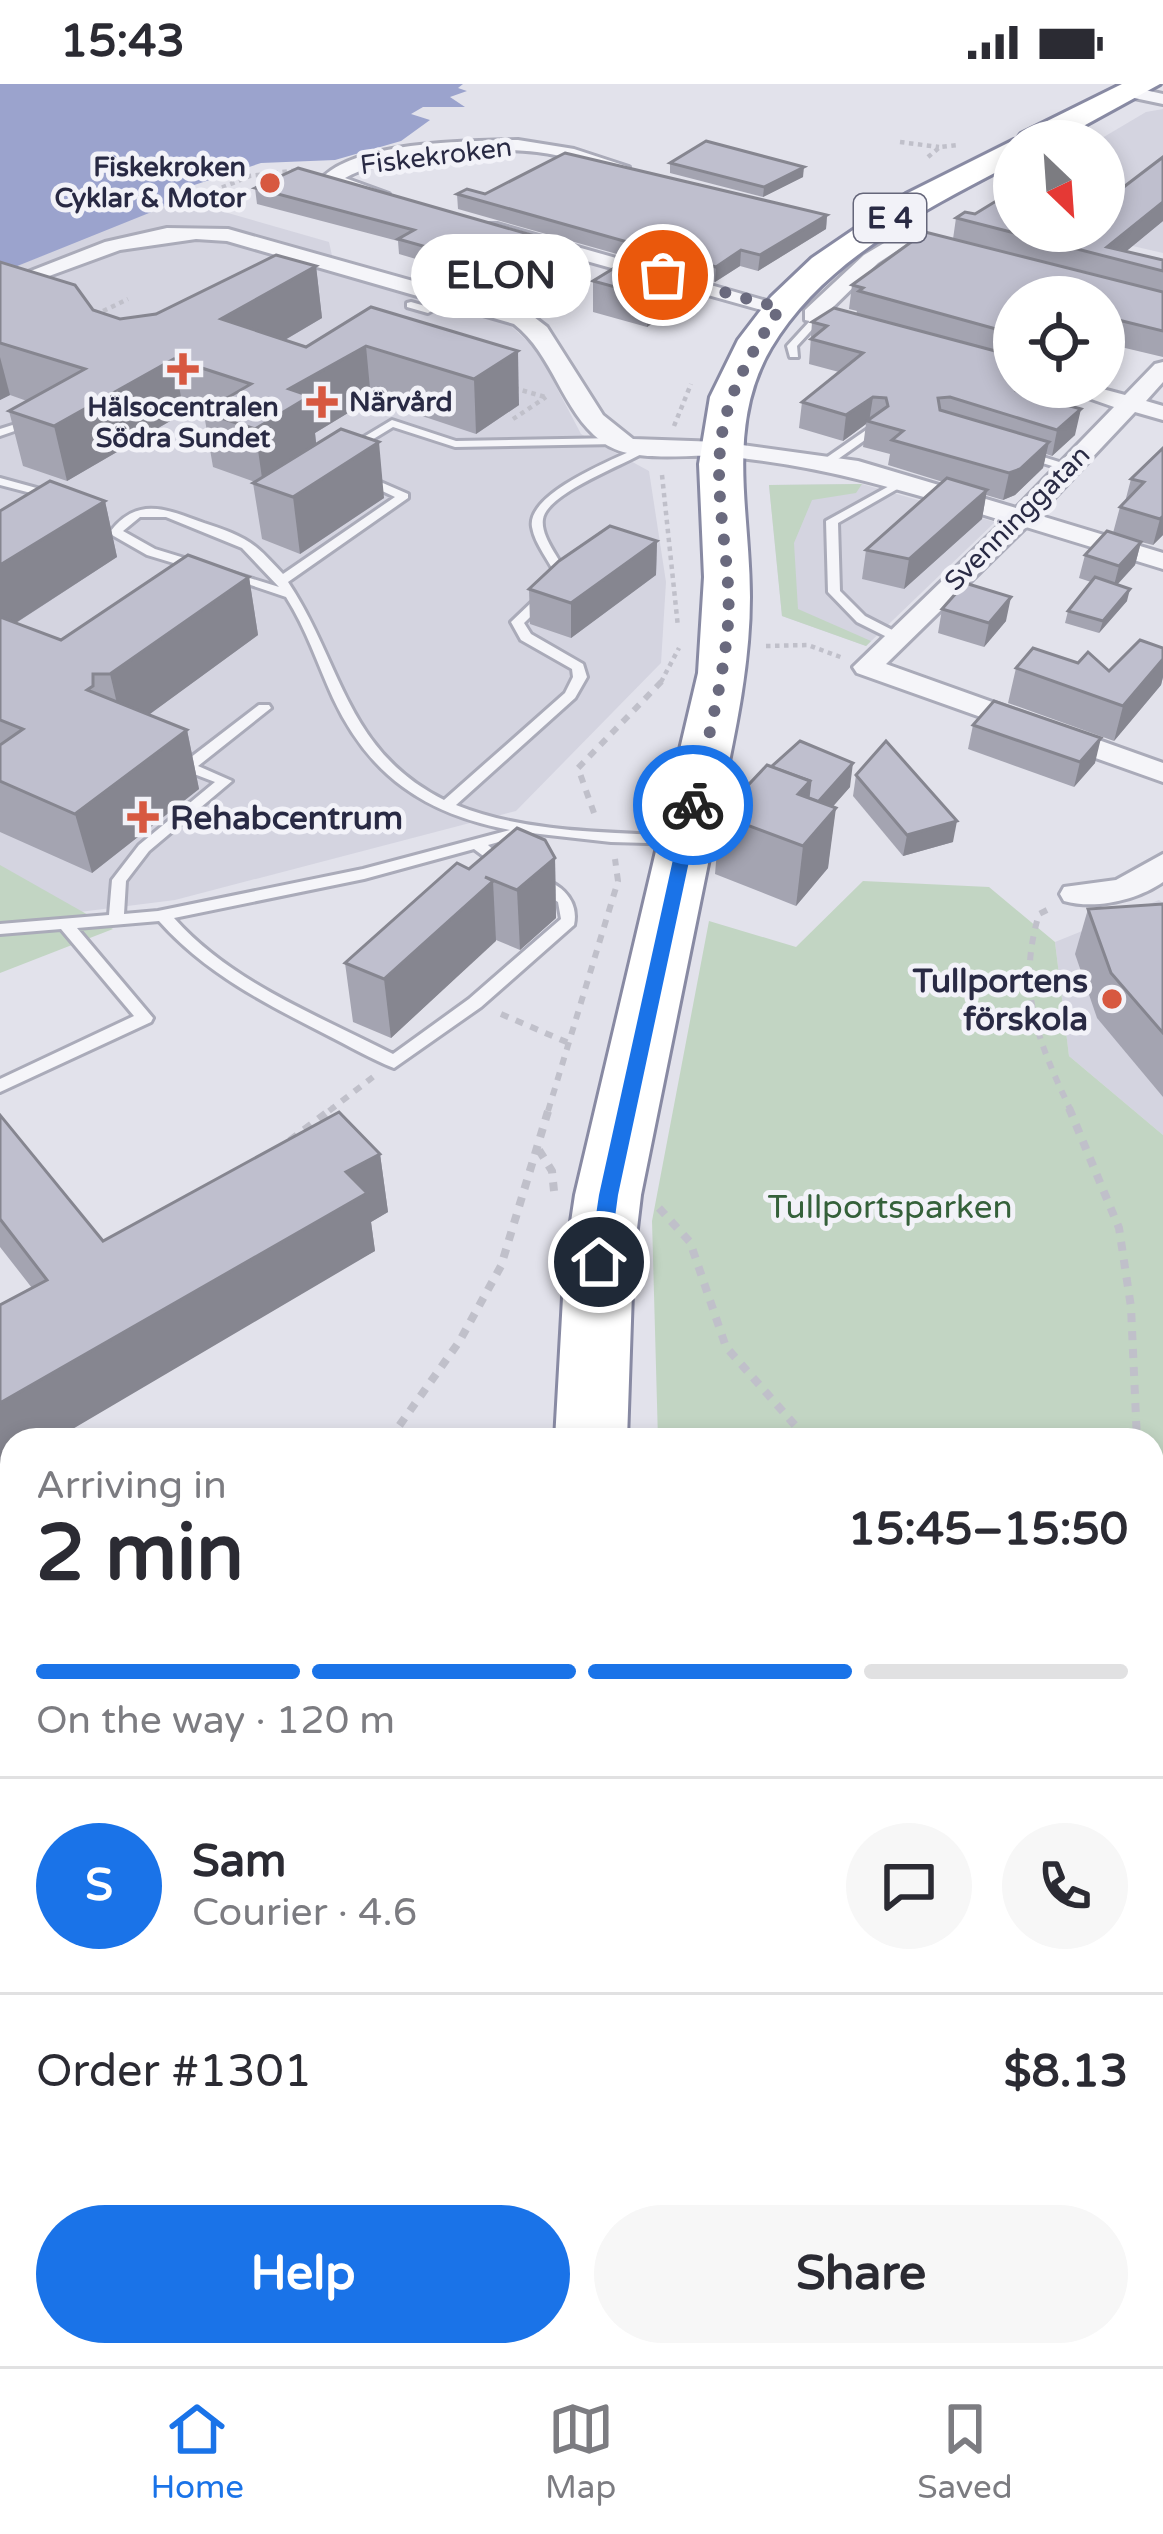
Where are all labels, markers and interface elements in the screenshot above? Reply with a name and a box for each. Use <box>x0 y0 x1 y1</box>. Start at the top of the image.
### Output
text: 15:43 <box>60 15 185 69</box>
north arrow <box>993 120 1125 252</box>
map controls <box>993 120 1125 408</box>
street label: Fiskekroken <box>358 131 514 182</box>
place label: Fiskekroken Cyklar & Motor <box>54 151 247 215</box>
marker: Fiskekroken Cyklar & Motor <box>257 170 283 196</box>
road number: E 4 <box>854 194 926 242</box>
pin <box>612 224 714 326</box>
callout: ELON <box>411 233 591 317</box>
icon: bag <box>630 242 696 308</box>
text: ELON <box>446 252 556 299</box>
button: locate <box>993 276 1125 408</box>
marker: Hälsocentralen Södra Sundet <box>167 353 199 385</box>
marker: Närvård <box>306 386 338 418</box>
place label: Närvård <box>349 386 453 419</box>
place label: Hälsocentralen Södra Sundet <box>87 391 279 455</box>
street label: Svenninggatan <box>938 439 1097 598</box>
courier <box>633 745 753 865</box>
icon: bike <box>660 772 726 838</box>
place label: Rehabcentrum <box>170 799 403 838</box>
marker: Rehabcentrum <box>127 801 159 833</box>
place label: Tullportens förskola <box>912 962 1088 1039</box>
marker: Tullportens förskola <box>1099 986 1125 1012</box>
park label: Tullportsparken <box>767 1188 1013 1227</box>
pin <box>548 1211 650 1313</box>
icon: home <box>566 1229 632 1295</box>
text: Arriving in <box>36 1462 227 1509</box>
text: 15:45–15:50 <box>848 1503 1128 1557</box>
text: 2 min <box>36 1507 244 1601</box>
text: On the way · 120 m <box>36 1697 395 1744</box>
button: chat <box>846 1823 972 1949</box>
button: phone <box>1002 1823 1128 1949</box>
text: Sam <box>192 1835 286 1889</box>
text: S <box>85 1859 113 1913</box>
text: Courier · 4.6 <box>192 1889 417 1936</box>
text: Order #1301 <box>36 2045 312 2099</box>
text: $8.13 <box>1004 2045 1128 2099</box>
button: Help <box>36 2205 570 2343</box>
button: Share <box>594 2205 1128 2343</box>
tab: Home <box>150 2396 244 2507</box>
tab: Map <box>545 2396 616 2507</box>
tab: Saved <box>917 2396 1013 2507</box>

